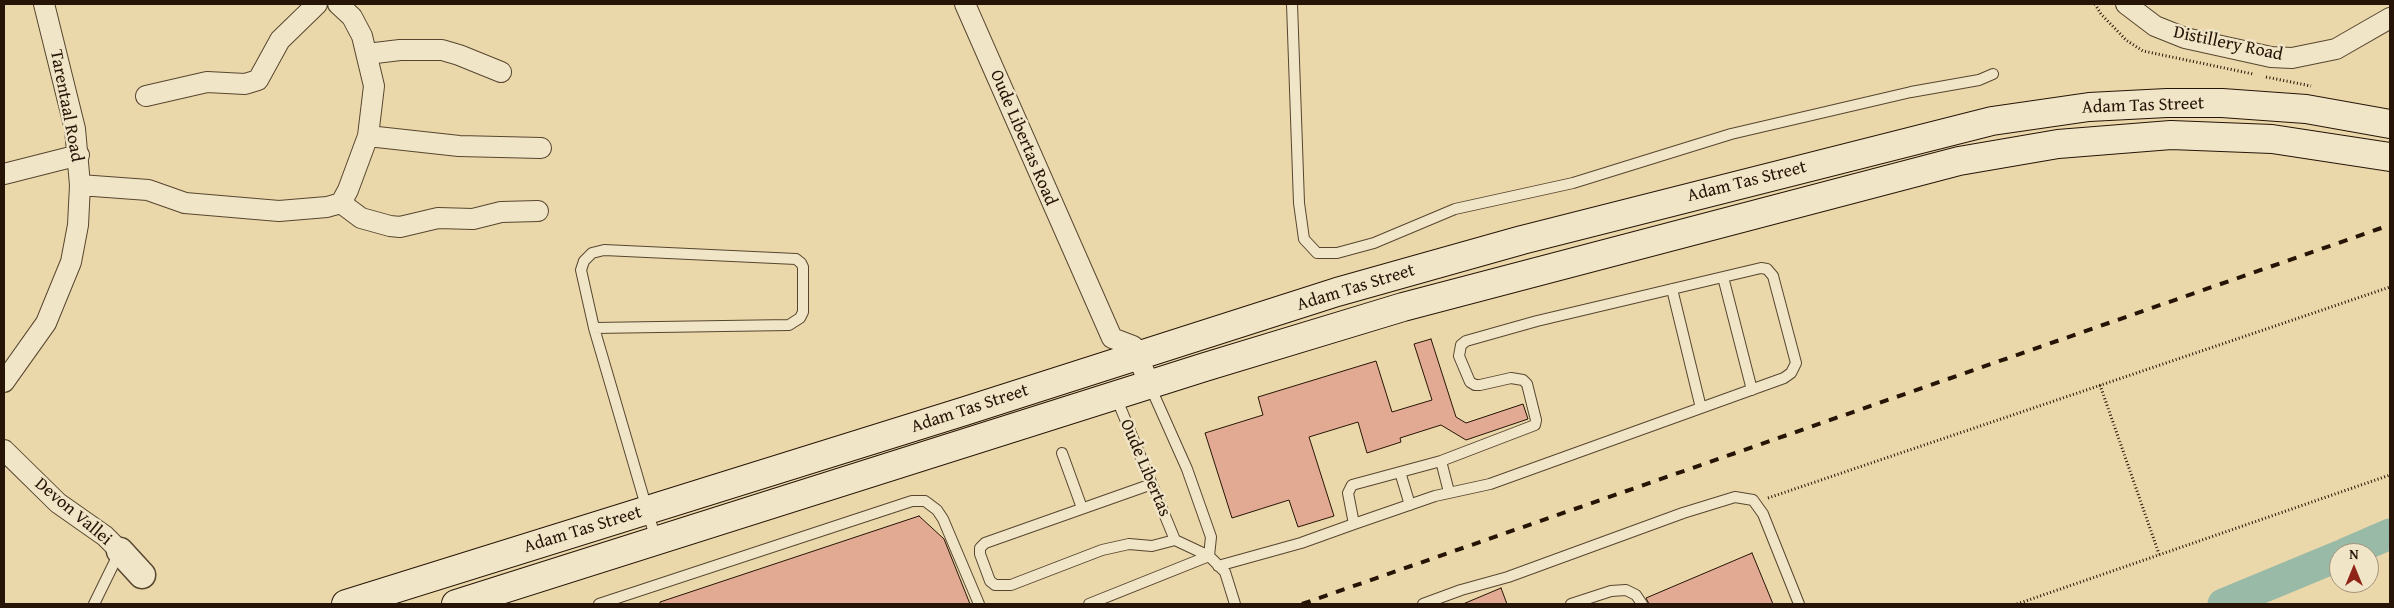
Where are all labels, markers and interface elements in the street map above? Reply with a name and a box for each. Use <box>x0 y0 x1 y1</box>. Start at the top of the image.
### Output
street label: Distillery Road <box>2171 22 2285 66</box>
street label: Tarentaal Road <box>45 48 87 164</box>
street label: Oude Libertas Road <box>985 67 1061 209</box>
street label: Adam Tas Street <box>2082 93 2204 119</box>
street label: Adam Tas Street <box>1685 157 1809 207</box>
street label: Adam Tas Street <box>1294 260 1418 316</box>
street label: Adam Tas Street <box>909 380 1031 438</box>
street label: Oude Libertas <box>1115 416 1175 520</box>
street label: Devon Vallei <box>30 473 116 551</box>
street label: Adam Tas Street <box>521 502 645 558</box>
north arrow <box>2329 543 2379 593</box>
text: N <box>2349 544 2359 564</box>

